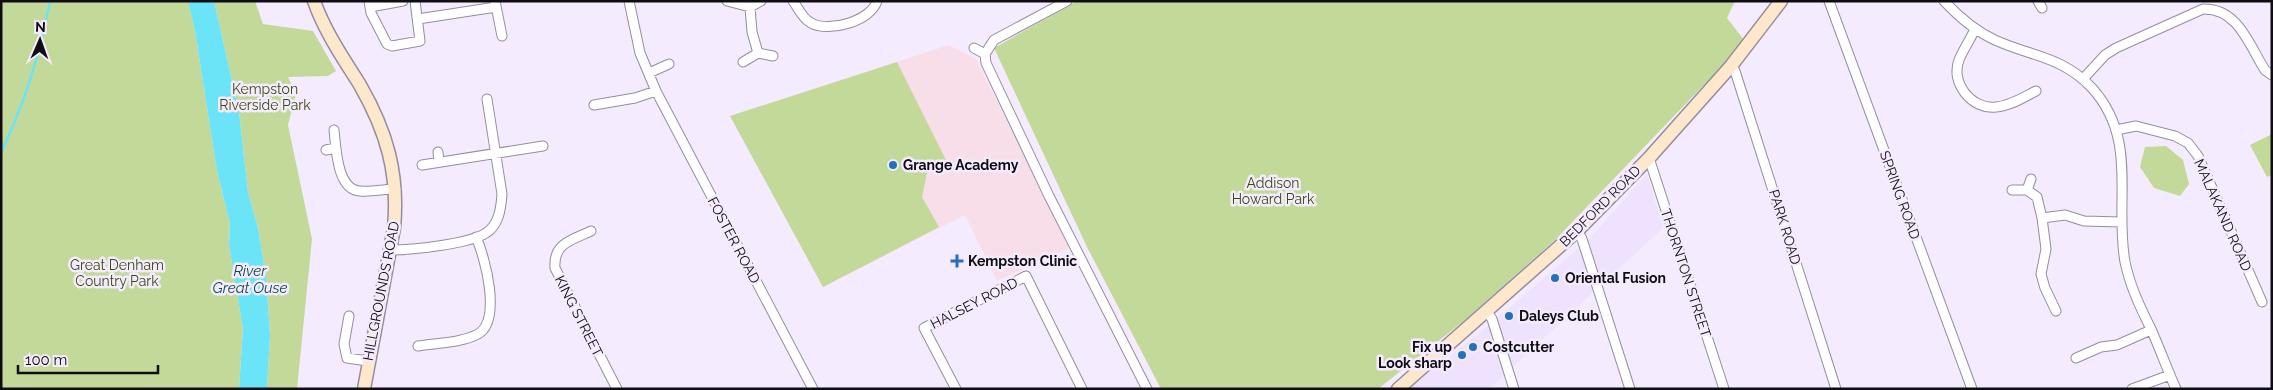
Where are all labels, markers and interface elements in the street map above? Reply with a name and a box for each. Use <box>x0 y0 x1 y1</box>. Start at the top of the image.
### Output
north arrow <box>15 15 65 65</box>
text: N <box>35 19 46 35</box>
park label: Kempston Riverside Park <box>219 81 311 113</box>
street label: SPRING ROAD <box>1877 149 1923 241</box>
street label: MALAKAND ROAD <box>2191 156 2255 274</box>
place label: Grange Academy <box>903 157 1019 173</box>
marker: Grange Academy <box>887 159 899 171</box>
street label: BEDFORD ROAD <box>1556 162 1644 250</box>
park label: Addison Howard Park <box>1232 175 1315 207</box>
street label: PARK ROAD <box>1766 187 1804 267</box>
street label: FOSTER ROAD <box>704 194 764 286</box>
street label: THORNTON STREET <box>1658 207 1714 340</box>
street label: HILLGROUNDS ROAD <box>360 220 402 362</box>
place label: Kempston Clinic <box>968 253 1077 269</box>
marker: Kempston Clinic <box>950 254 964 268</box>
park label: Great Denham Country Park <box>70 257 164 289</box>
water label: River Great Ouse <box>212 262 288 297</box>
place label: Oriental Fusion <box>1565 270 1666 286</box>
marker: Oriental Fusion <box>1549 272 1561 284</box>
street label: KING STREET <box>552 273 606 360</box>
street label: HALSEY ROAD <box>928 274 1020 332</box>
place label: Daleys Club <box>1519 308 1599 324</box>
marker: Daleys Club <box>1503 310 1515 322</box>
place label: Fix up Look sharp <box>1378 339 1452 371</box>
place label: Costcutter <box>1483 339 1555 355</box>
marker: Costcutter <box>1467 341 1479 353</box>
scale bar <box>18 342 158 374</box>
marker: Fix up Look sharp <box>1456 349 1468 361</box>
text: 100 m <box>25 351 67 369</box>

